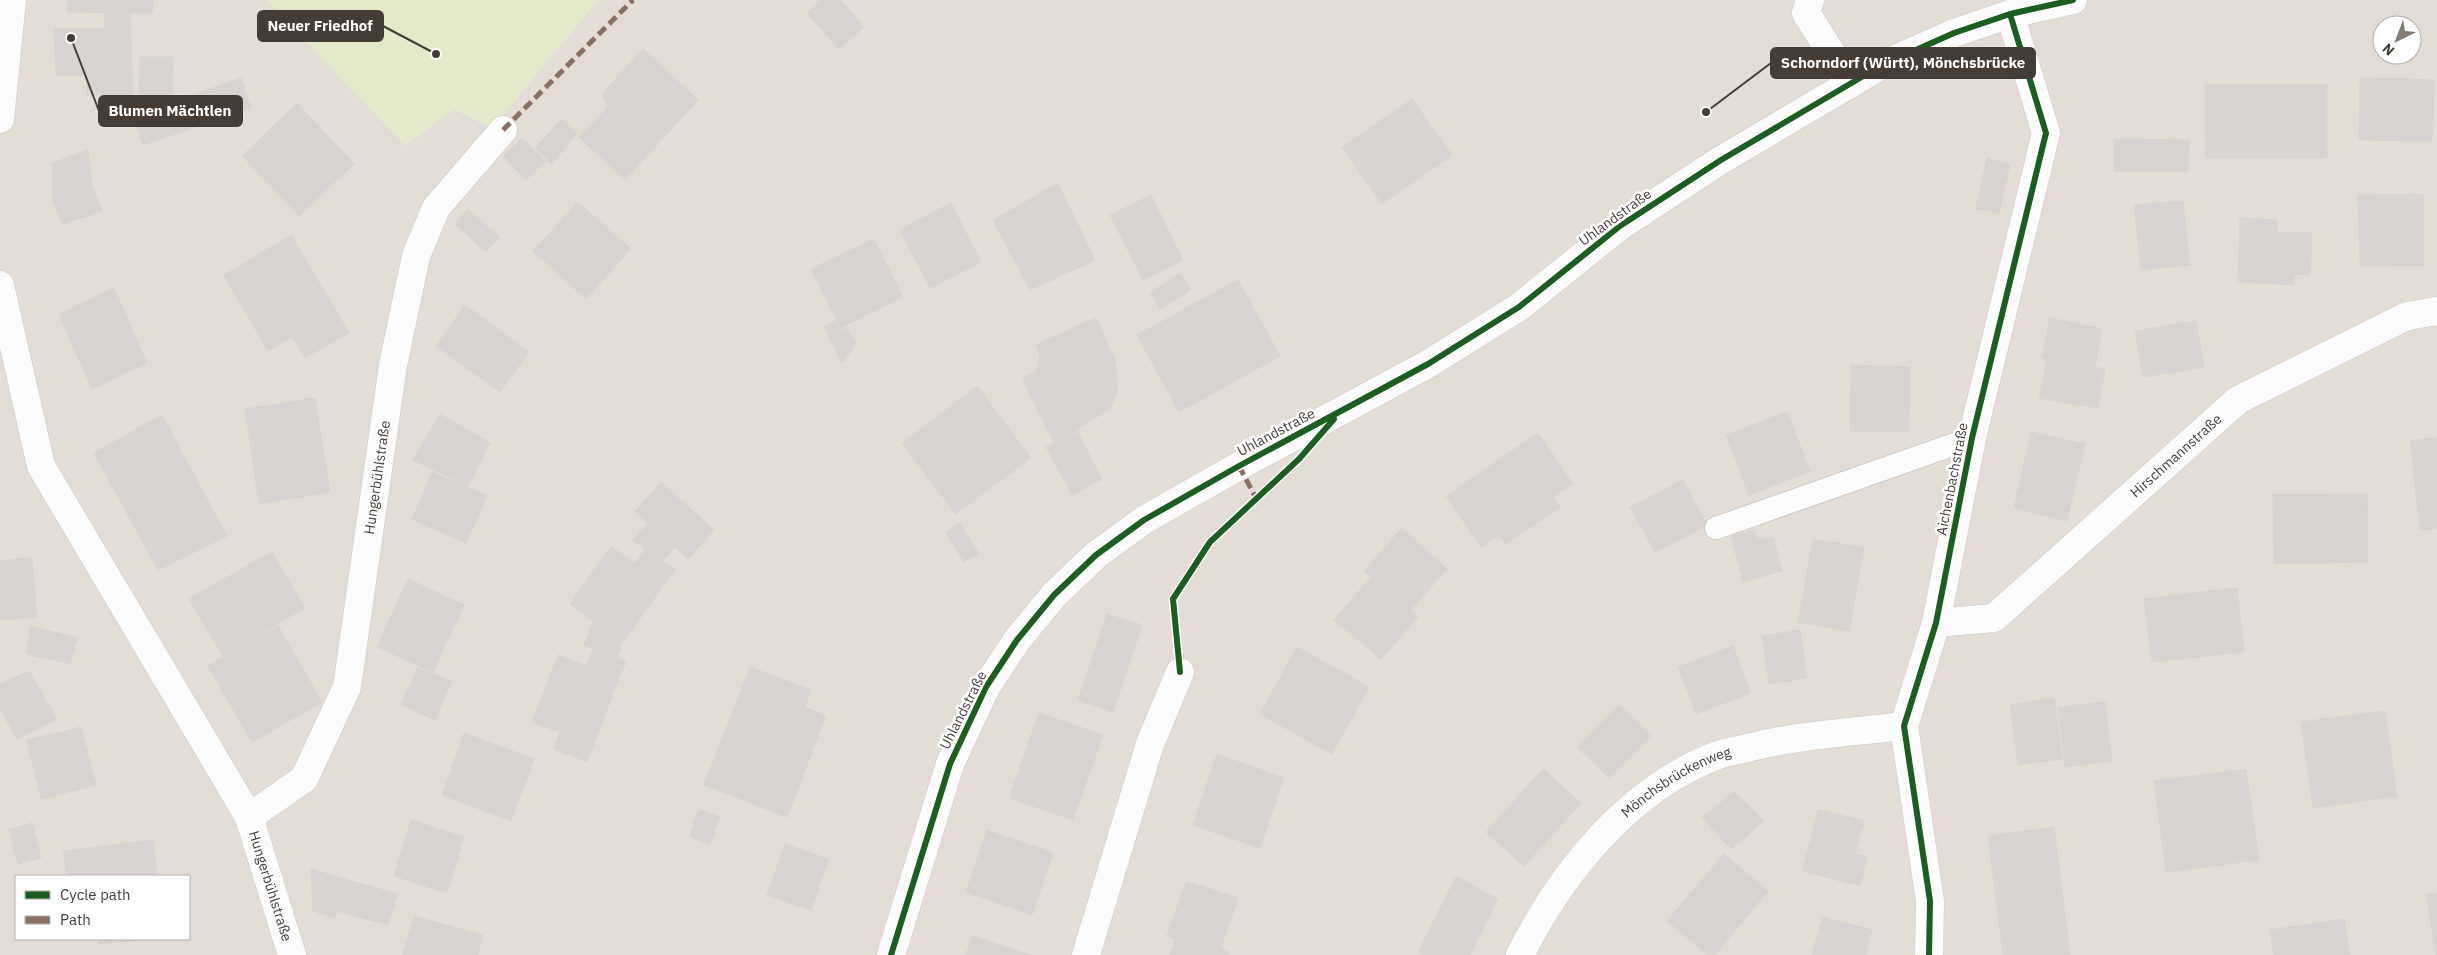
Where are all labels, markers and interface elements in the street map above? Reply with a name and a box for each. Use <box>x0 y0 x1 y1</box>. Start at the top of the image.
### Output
callout: Neuer Friedhof <box>258 11 383 41</box>
north arrow <box>2372 15 2422 65</box>
text: Neuer Friedhof <box>267 16 373 35</box>
text: N <box>2379 40 2398 60</box>
callout: Schorndorf (Württ), Mönchsbrücke <box>1771 48 2035 78</box>
text: Schorndorf (Württ), Mönchsbrücke <box>1781 53 2025 72</box>
callout: Blumen Mächtlen <box>99 96 242 126</box>
text: Blumen Mächtlen <box>109 101 232 120</box>
street label: Uhlandstraße <box>1575 184 1655 249</box>
street label: Uhlandstraße <box>1234 404 1318 460</box>
street label: Hirschmannstraße <box>2126 410 2226 501</box>
street label: Hungerbühlstraße <box>360 419 394 536</box>
street label: Aichenbachstraße <box>1932 421 1972 537</box>
street label: Uhlandstraße <box>936 667 991 752</box>
street label: Mönchsbrückenweg <box>1617 742 1733 821</box>
street label: Hungerbühlstraße <box>245 829 296 944</box>
legend <box>15 875 190 940</box>
text: Cycle path <box>60 885 131 904</box>
text: Path <box>60 910 91 929</box>

